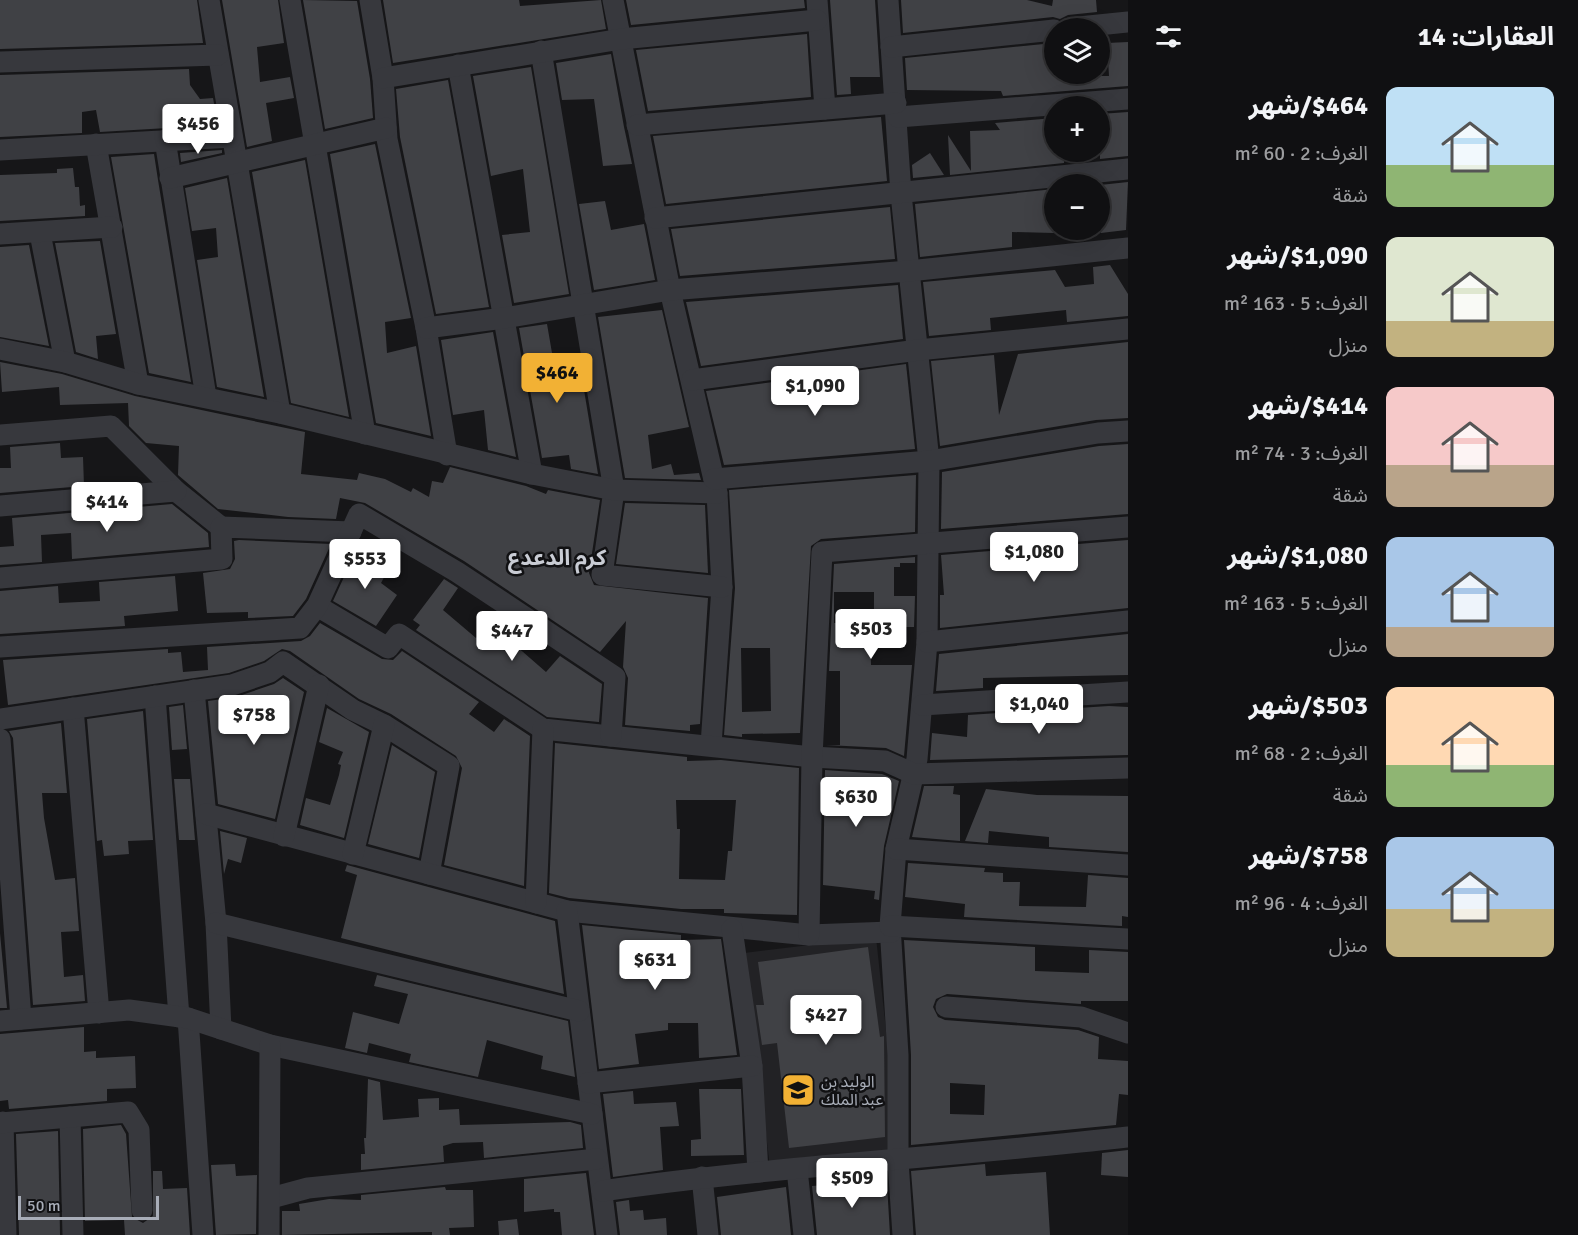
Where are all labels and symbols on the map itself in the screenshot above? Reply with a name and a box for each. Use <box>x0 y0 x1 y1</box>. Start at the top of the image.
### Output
pin: $456 <box>162 104 234 155</box>
pin: $464 <box>521 353 593 404</box>
pin: $1,090 <box>766 366 864 417</box>
pin: $414 <box>71 482 143 533</box>
pin: $1,080 <box>985 532 1083 583</box>
pin: $553 <box>329 539 401 590</box>
district label: كرم الدعدع <box>508 544 607 574</box>
pin: $503 <box>835 609 907 660</box>
pin: $447 <box>476 611 548 662</box>
pin: $1,040 <box>990 684 1088 735</box>
pin: $758 <box>218 695 290 746</box>
pin: $630 <box>820 777 892 828</box>
pin: $631 <box>619 940 691 991</box>
pin: $427 <box>790 995 862 1046</box>
school or university icon: الوليد بن عبد الملك <box>780 1072 816 1108</box>
place label: الوليد بن عبد الملك <box>821 1072 883 1110</box>
pin: $509 <box>816 1158 888 1209</box>
scale bar <box>18 1193 159 1220</box>

